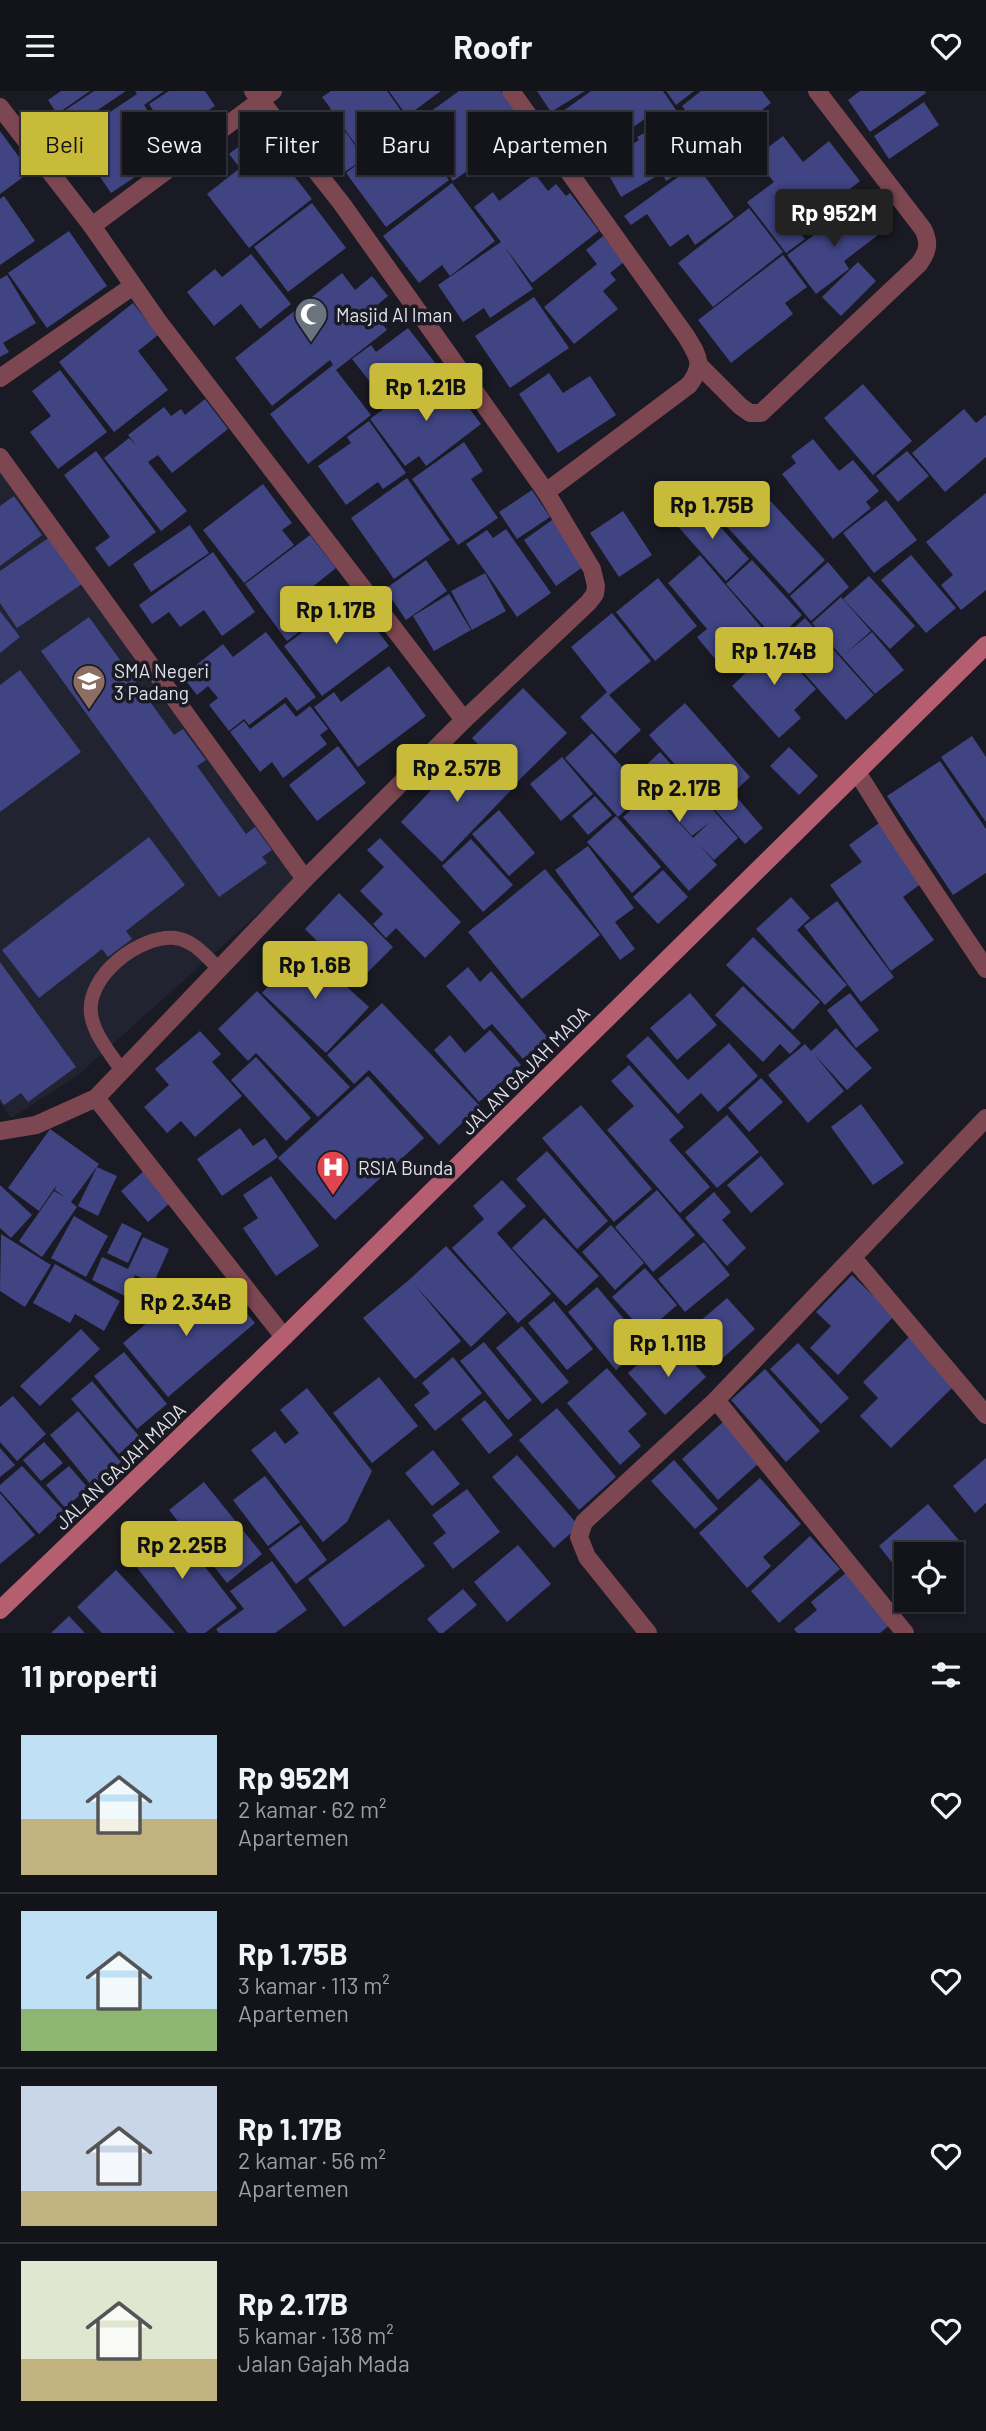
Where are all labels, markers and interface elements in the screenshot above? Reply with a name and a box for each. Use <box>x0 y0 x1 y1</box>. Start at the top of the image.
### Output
icon: menu <box>21 27 59 65</box>
text: Roofr <box>453 27 533 65</box>
icon: heart <box>927 27 965 65</box>
chip: Beli <box>21 112 108 175</box>
chip: Sewa <box>122 112 226 175</box>
chip: Filter <box>240 112 343 175</box>
chip: Baru <box>357 112 454 175</box>
chip: Apartemen <box>468 112 632 175</box>
chip: Rumah <box>646 112 767 175</box>
pin: Rp 952M <box>769 190 899 249</box>
text: Rp 952M <box>791 198 877 226</box>
mosque icon: Masjid Al Iman <box>292 295 330 344</box>
place label: Masjid Al Iman <box>336 303 452 326</box>
pin: Rp 1.21B <box>354 363 498 423</box>
text: Rp 1.21B <box>385 372 467 400</box>
pin: Rp 1.75B <box>640 482 784 541</box>
text: Rp 1.75B <box>670 490 754 518</box>
pin: Rp 1.17B <box>264 587 408 646</box>
text: Rp 1.17B <box>296 595 376 623</box>
pin: Rp 1.74B <box>702 627 846 687</box>
text: Rp 1.74B <box>731 636 817 664</box>
place label: SMA Negeri 3 Padang <box>114 659 209 704</box>
school or university icon: SMA Negeri 3 Padang <box>70 662 108 711</box>
pin: Rp 2.57B <box>385 745 529 804</box>
text: Rp 2.57B <box>413 753 501 781</box>
pin: Rp 2.17B <box>607 765 751 824</box>
text: Rp 2.17B <box>637 773 721 801</box>
pin: Rp 1.6B <box>250 941 380 1001</box>
text: Rp 1.6B <box>279 950 351 978</box>
street label: JALAN GAJAH MADA <box>456 1001 594 1139</box>
hospital icon: RSIA Bunda <box>314 1148 352 1197</box>
place label: RSIA Bunda <box>358 1156 453 1179</box>
pin: Rp 2.34B <box>114 1279 258 1338</box>
text: Rp 2.34B <box>140 1287 232 1315</box>
pin: Rp 1.11B <box>596 1319 740 1379</box>
text: Rp 1.11B <box>630 1328 706 1356</box>
street label: JALAN GAJAH MADA <box>50 1398 190 1534</box>
pin: Rp 2.25B <box>110 1521 254 1581</box>
text: Rp 2.25B <box>137 1530 227 1558</box>
map controls <box>894 1542 964 1612</box>
button: locate <box>894 1542 964 1612</box>
icon: filters <box>927 1656 965 1694</box>
text: 11 properti <box>21 1657 157 1693</box>
text: Rp 952M <box>238 1759 350 1795</box>
icon: home <box>77 1763 161 1847</box>
icon: heart <box>927 1786 965 1824</box>
text: 2 kamar · 62 m² <box>238 1795 386 1823</box>
text: Apartemen <box>238 1823 349 1851</box>
text: Rp 1.75B <box>238 1935 348 1971</box>
icon: home <box>77 1939 161 2023</box>
icon: heart <box>927 1962 965 2000</box>
text: 3 kamar · 113 m² <box>238 1971 390 1999</box>
text: Apartemen <box>238 1999 349 2027</box>
text: Rp 1.17B <box>238 2110 342 2146</box>
icon: home <box>77 2114 161 2198</box>
icon: heart <box>927 2137 965 2175</box>
text: 2 kamar · 56 m² <box>238 2146 386 2174</box>
text: Apartemen <box>238 2174 349 2202</box>
text: Rp 2.17B <box>238 2285 348 2321</box>
icon: home <box>77 2289 161 2373</box>
icon: heart <box>927 2312 965 2350</box>
text: 5 kamar · 138 m² <box>238 2321 394 2349</box>
text: Jalan Gajah Mada <box>238 2349 410 2377</box>

